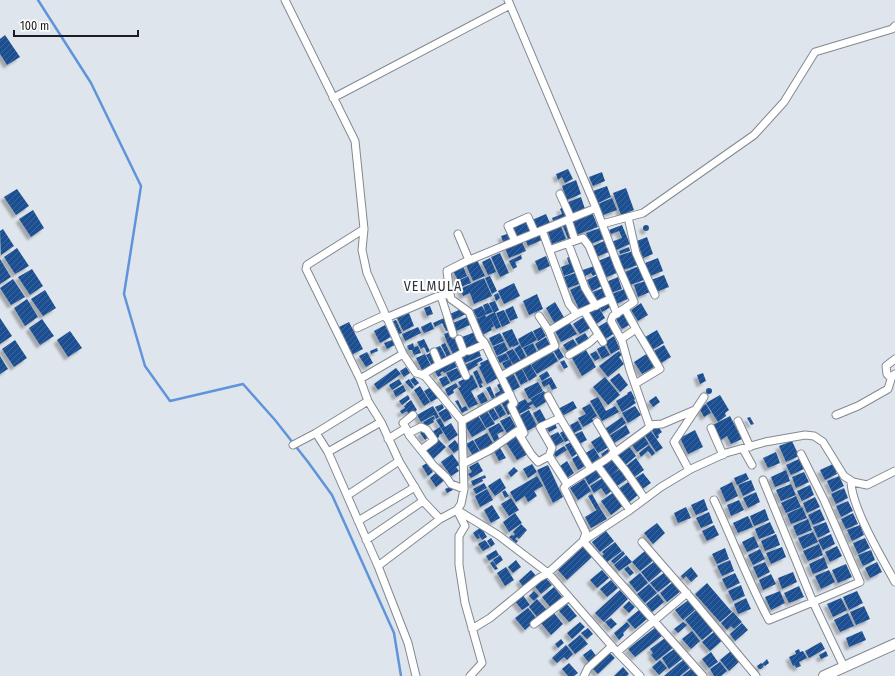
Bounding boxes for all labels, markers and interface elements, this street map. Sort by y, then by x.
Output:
scale bar [14,12,138,38]
text: 100 m [20,19,49,33]
district label: VELMULA [404,278,462,295]

